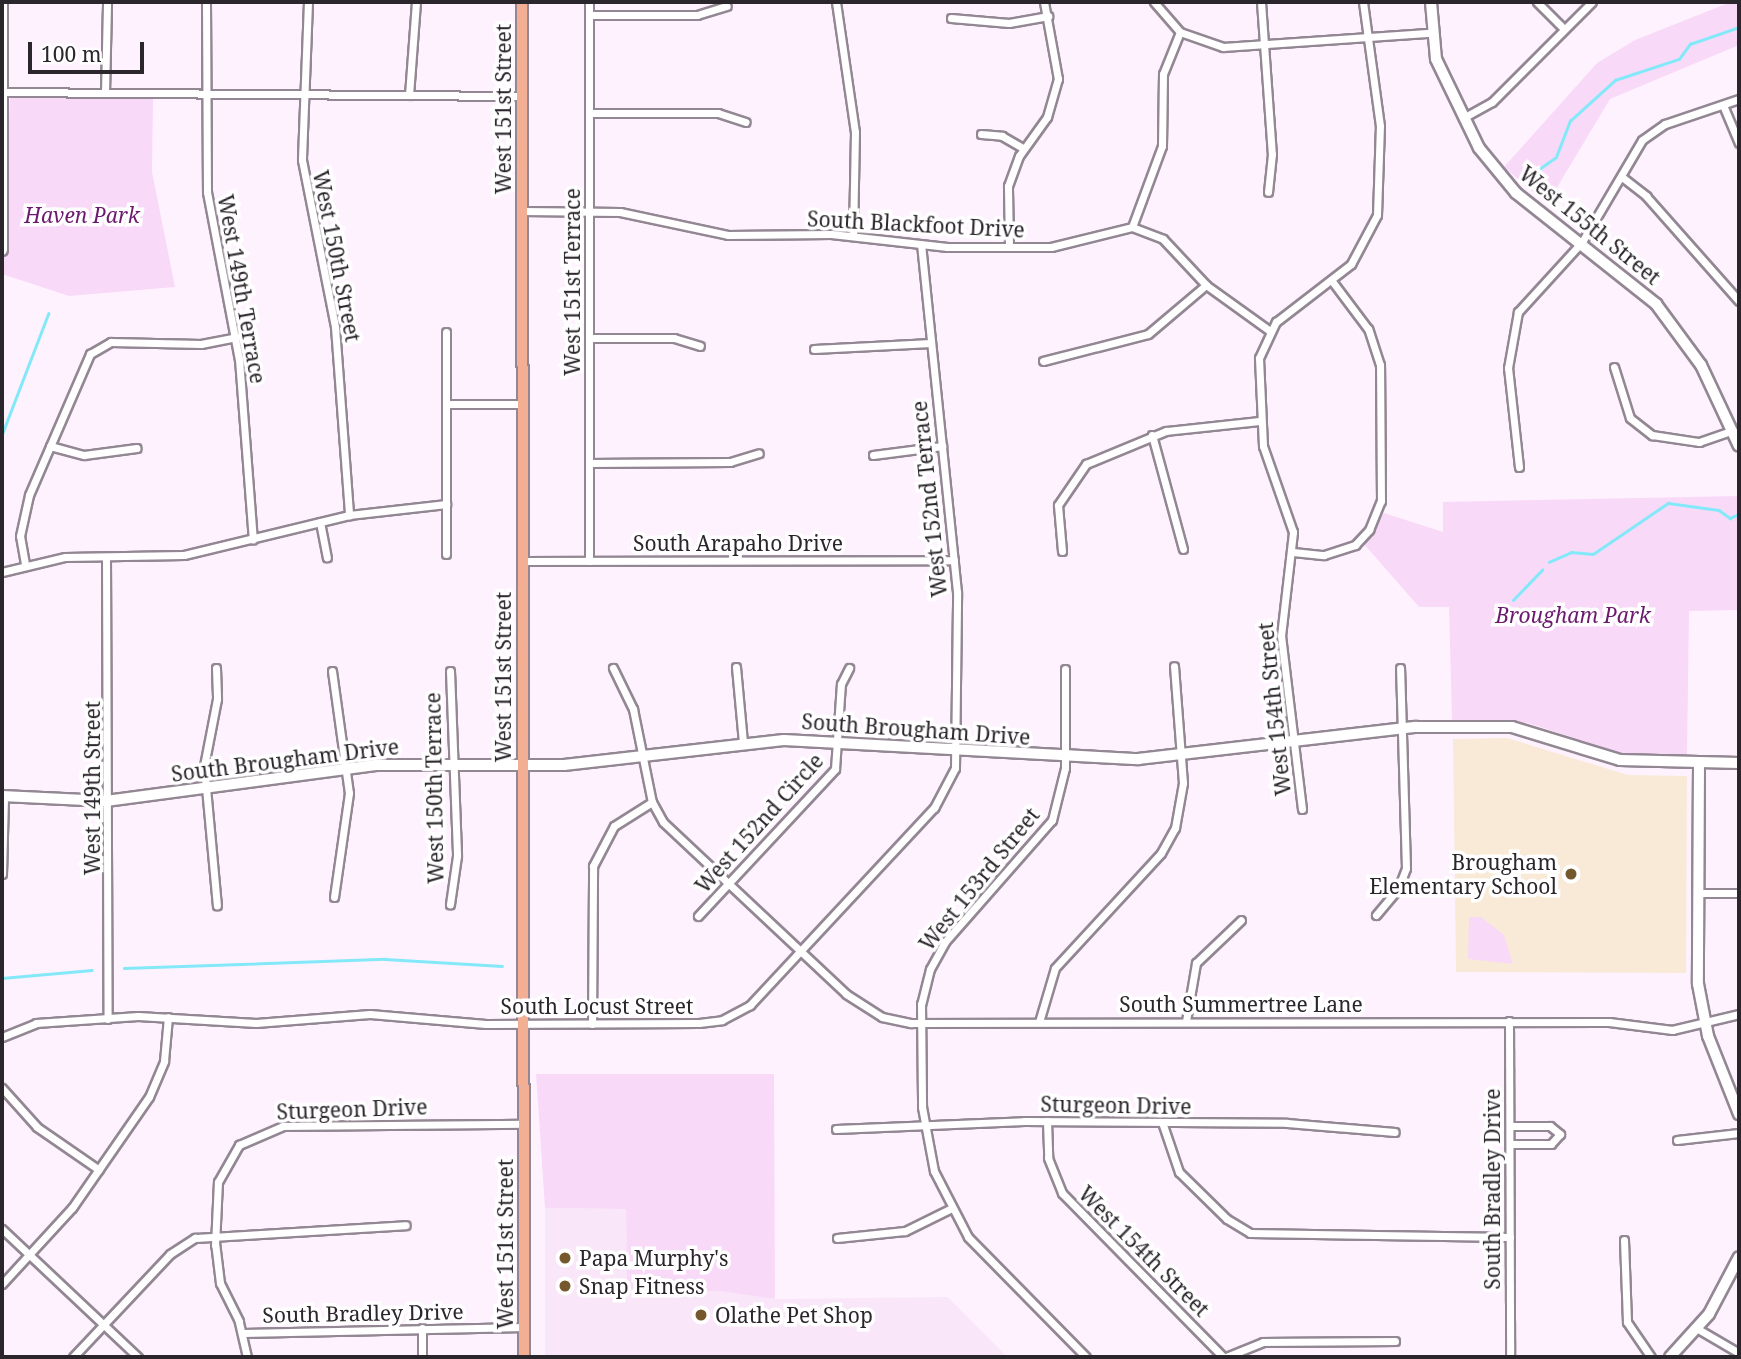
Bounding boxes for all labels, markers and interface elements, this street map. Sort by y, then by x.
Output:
street label: West 151st Street [490,24,516,194]
scale bar [32,28,147,72]
text: 100 m [41,40,102,68]
street label: West 155th Street [1514,160,1666,290]
street label: West 150th Street [308,168,366,344]
street label: West 151st Terrace [559,188,585,376]
street label: West 149th Terrace [213,193,271,385]
park label: Haven Park [24,202,140,228]
street label: South Blackfoot Drive [807,206,1025,242]
street label: West 152nd Terrace [906,400,952,598]
street label: South Arapaho Drive [633,530,843,556]
street label: West 151st Street [490,592,516,762]
park label: Brougham Park [1495,602,1651,628]
street label: West 154th Street [1252,621,1296,797]
street label: West 150th Terrace [420,692,448,884]
street label: West 149th Street [79,701,105,875]
street label: South Brougham Drive [801,708,1031,750]
street label: South Brougham Drive [170,734,400,786]
street label: West 152nd Circle [690,748,828,898]
street label: West 153rd Street [914,803,1044,955]
place label: Brougham Elementary School [1369,849,1557,899]
marker: Brougham Elementary School [1563,866,1579,882]
street label: South Summertree Lane [1119,991,1363,1017]
street label: South Locust Street [501,993,693,1019]
street label: South Bradley Drive [1479,1088,1505,1290]
street label: Sturgeon Drive [1040,1091,1192,1119]
street label: Sturgeon Drive [276,1094,428,1124]
street label: West 151st Street [492,1159,518,1329]
street label: West 154th Street [1073,1180,1215,1322]
place label: Papa Murphy's [579,1245,728,1271]
marker: Papa Murphy's [557,1250,573,1266]
place label: Snap Fitness [579,1273,704,1299]
marker: Snap Fitness [557,1278,573,1294]
street label: South Bradley Drive [262,1299,464,1327]
place label: Olathe Pet Shop [715,1302,873,1328]
marker: Olathe Pet Shop [693,1307,709,1323]

